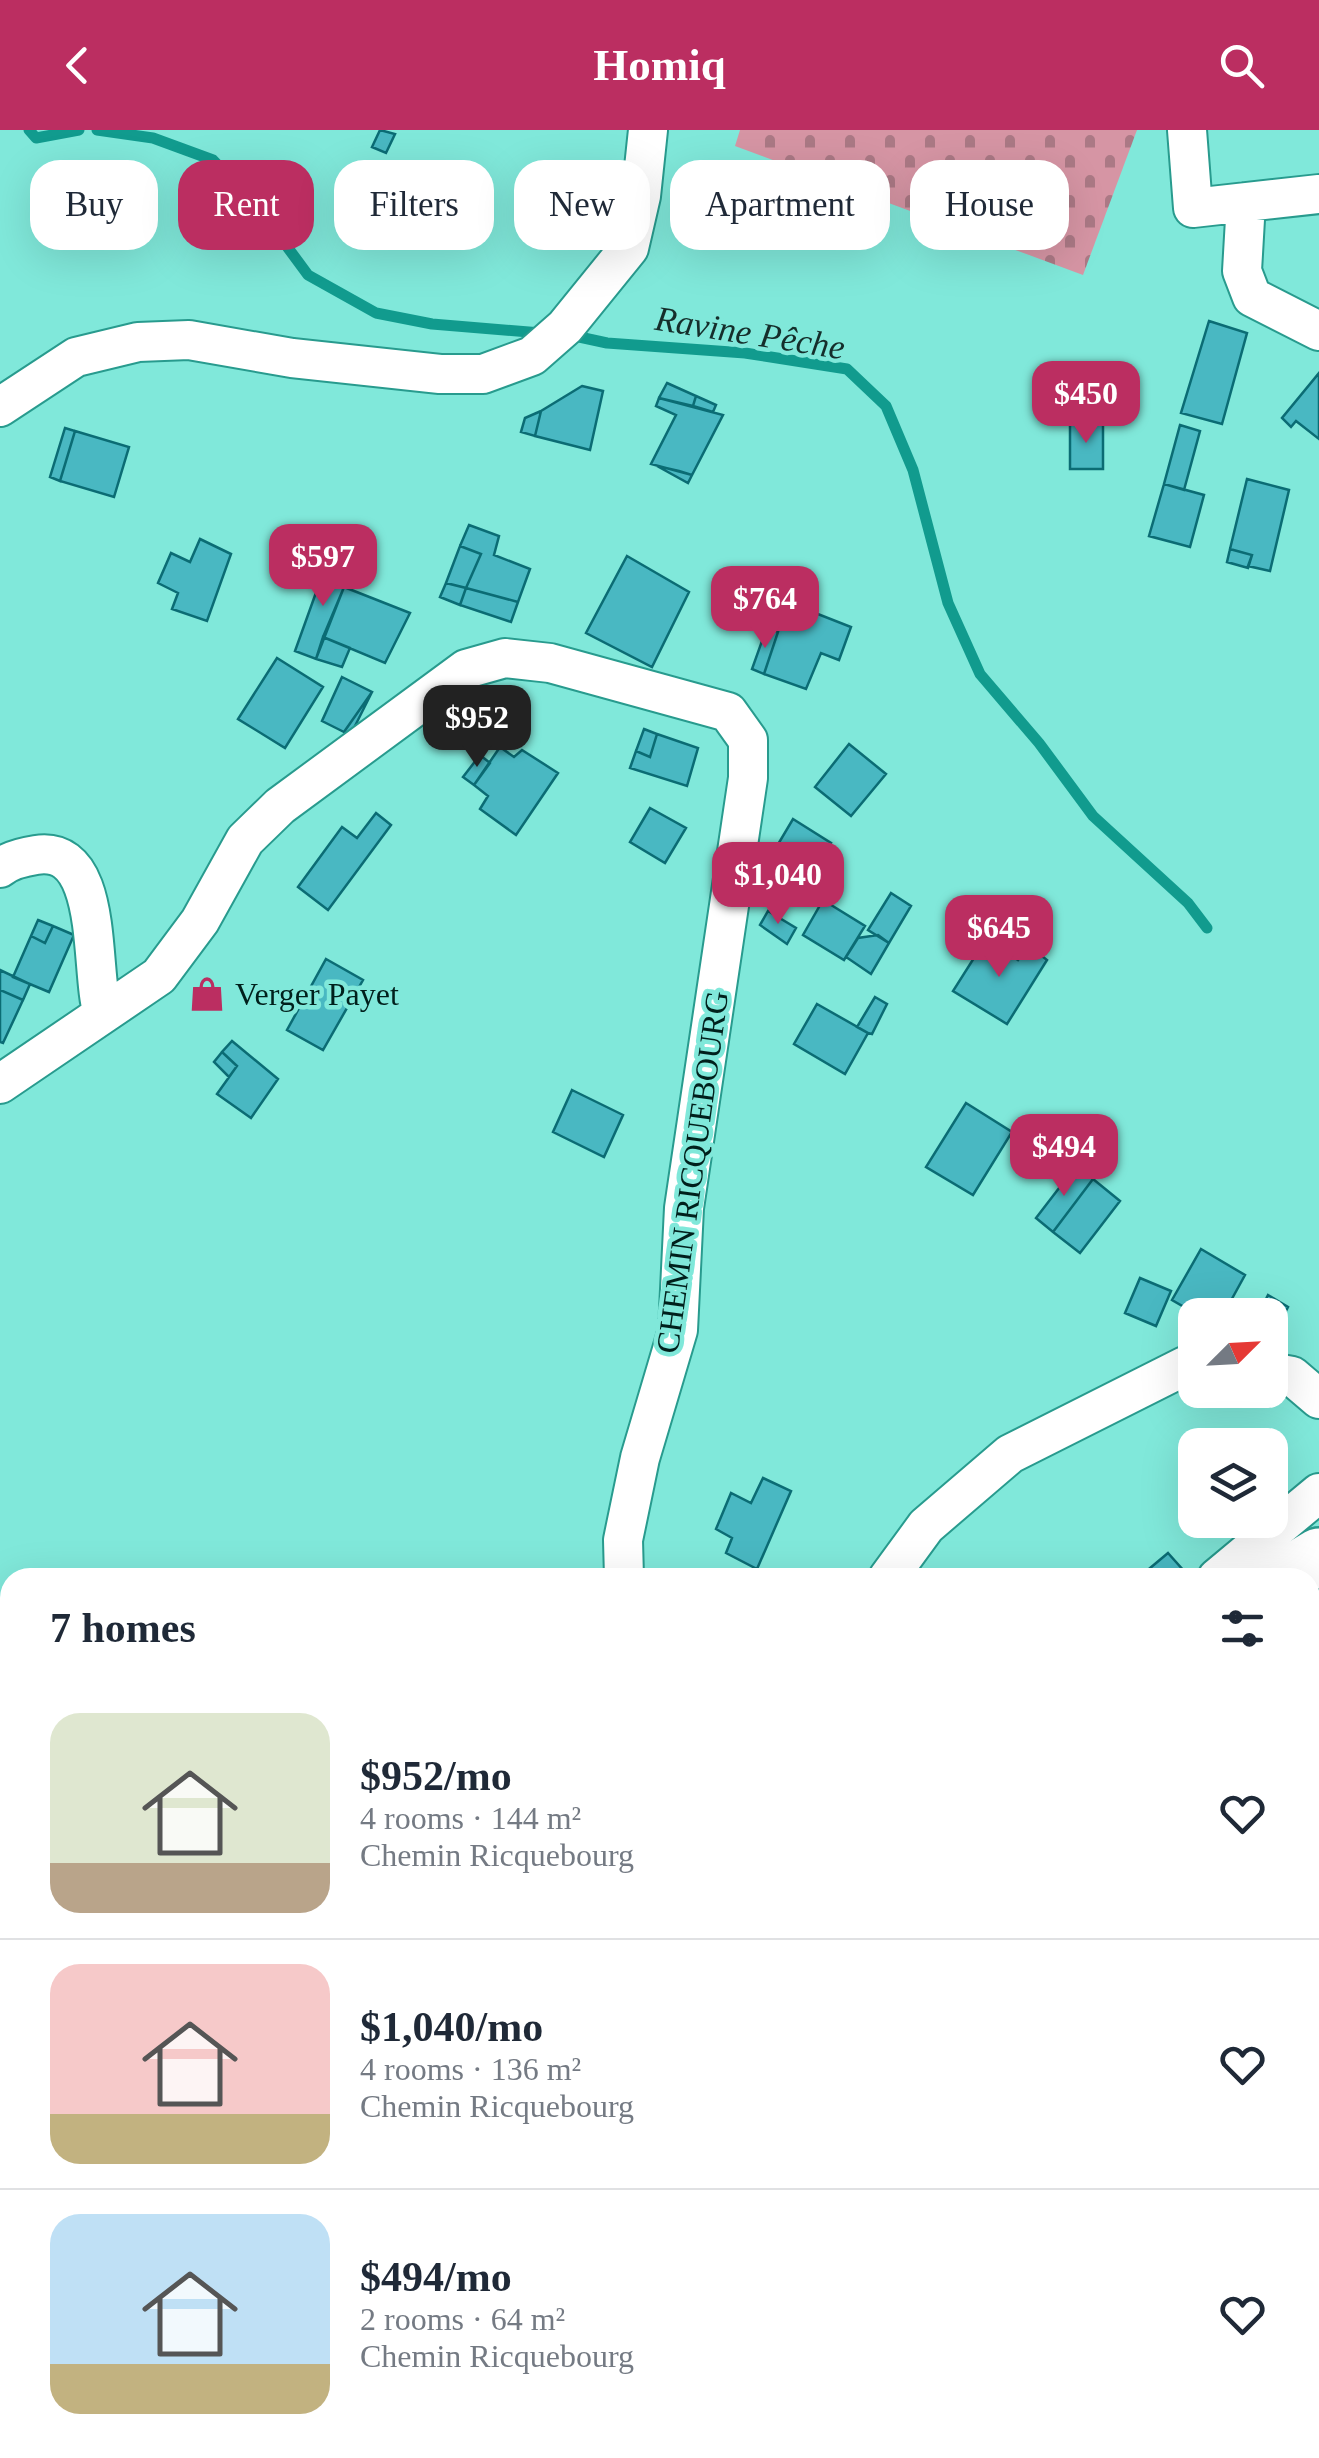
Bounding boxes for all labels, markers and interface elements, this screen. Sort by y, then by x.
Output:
icon: back [50,38,105,93]
icon: search [1214,38,1269,93]
text: Homiq [593,40,726,90]
chip: Buy [30,160,158,250]
chip: Rent [178,160,314,250]
chip: Filters [334,160,494,250]
chip: New [514,160,650,250]
chip: Apartment [670,160,890,250]
chip: House [910,160,1069,250]
water label: Ravine Pêche [651,299,848,367]
pin: $450 [1027,361,1145,446]
text: $450 [1054,375,1118,411]
pin: $597 [264,524,382,609]
text: $597 [291,538,355,574]
pin: $764 [706,566,824,651]
text: $764 [733,580,797,616]
pin: $952 [418,685,536,770]
text: $952 [445,699,509,735]
pin: $1,040 [697,842,859,927]
text: $1,040 [734,856,822,892]
pin: $645 [940,895,1058,980]
text: $645 [967,909,1031,945]
shop icon: Verger Payet [188,975,226,1013]
place label: Verger Payet [235,976,399,1012]
street label: CHEMIN RICQUEBOURG [649,989,735,1355]
pin: $494 [1005,1114,1123,1199]
text: $494 [1032,1128,1096,1164]
north arrow [1178,1298,1288,1408]
map controls [1178,1298,1288,1538]
button: layers [1178,1428,1288,1538]
icon: filters [1215,1601,1270,1656]
text: 7 homes [50,1605,196,1651]
icon: home [130,1753,250,1873]
text: $952/mo [360,1753,512,1799]
icon: heart [1215,1786,1270,1841]
text: 4 rooms · 144 m² [360,1800,581,1836]
text: Chemin Ricquebourg [360,1837,634,1873]
icon: home [130,2004,250,2124]
text: $1,040/mo [360,2004,543,2050]
icon: heart [1215,2037,1270,2092]
text: 4 rooms · 136 m² [360,2051,581,2087]
text: Chemin Ricquebourg [360,2088,634,2124]
icon: home [130,2254,250,2374]
text: $494/mo [360,2254,512,2300]
icon: heart [1215,2287,1270,2342]
text: 2 rooms · 64 m² [360,2301,565,2337]
text: Chemin Ricquebourg [360,2338,634,2374]

